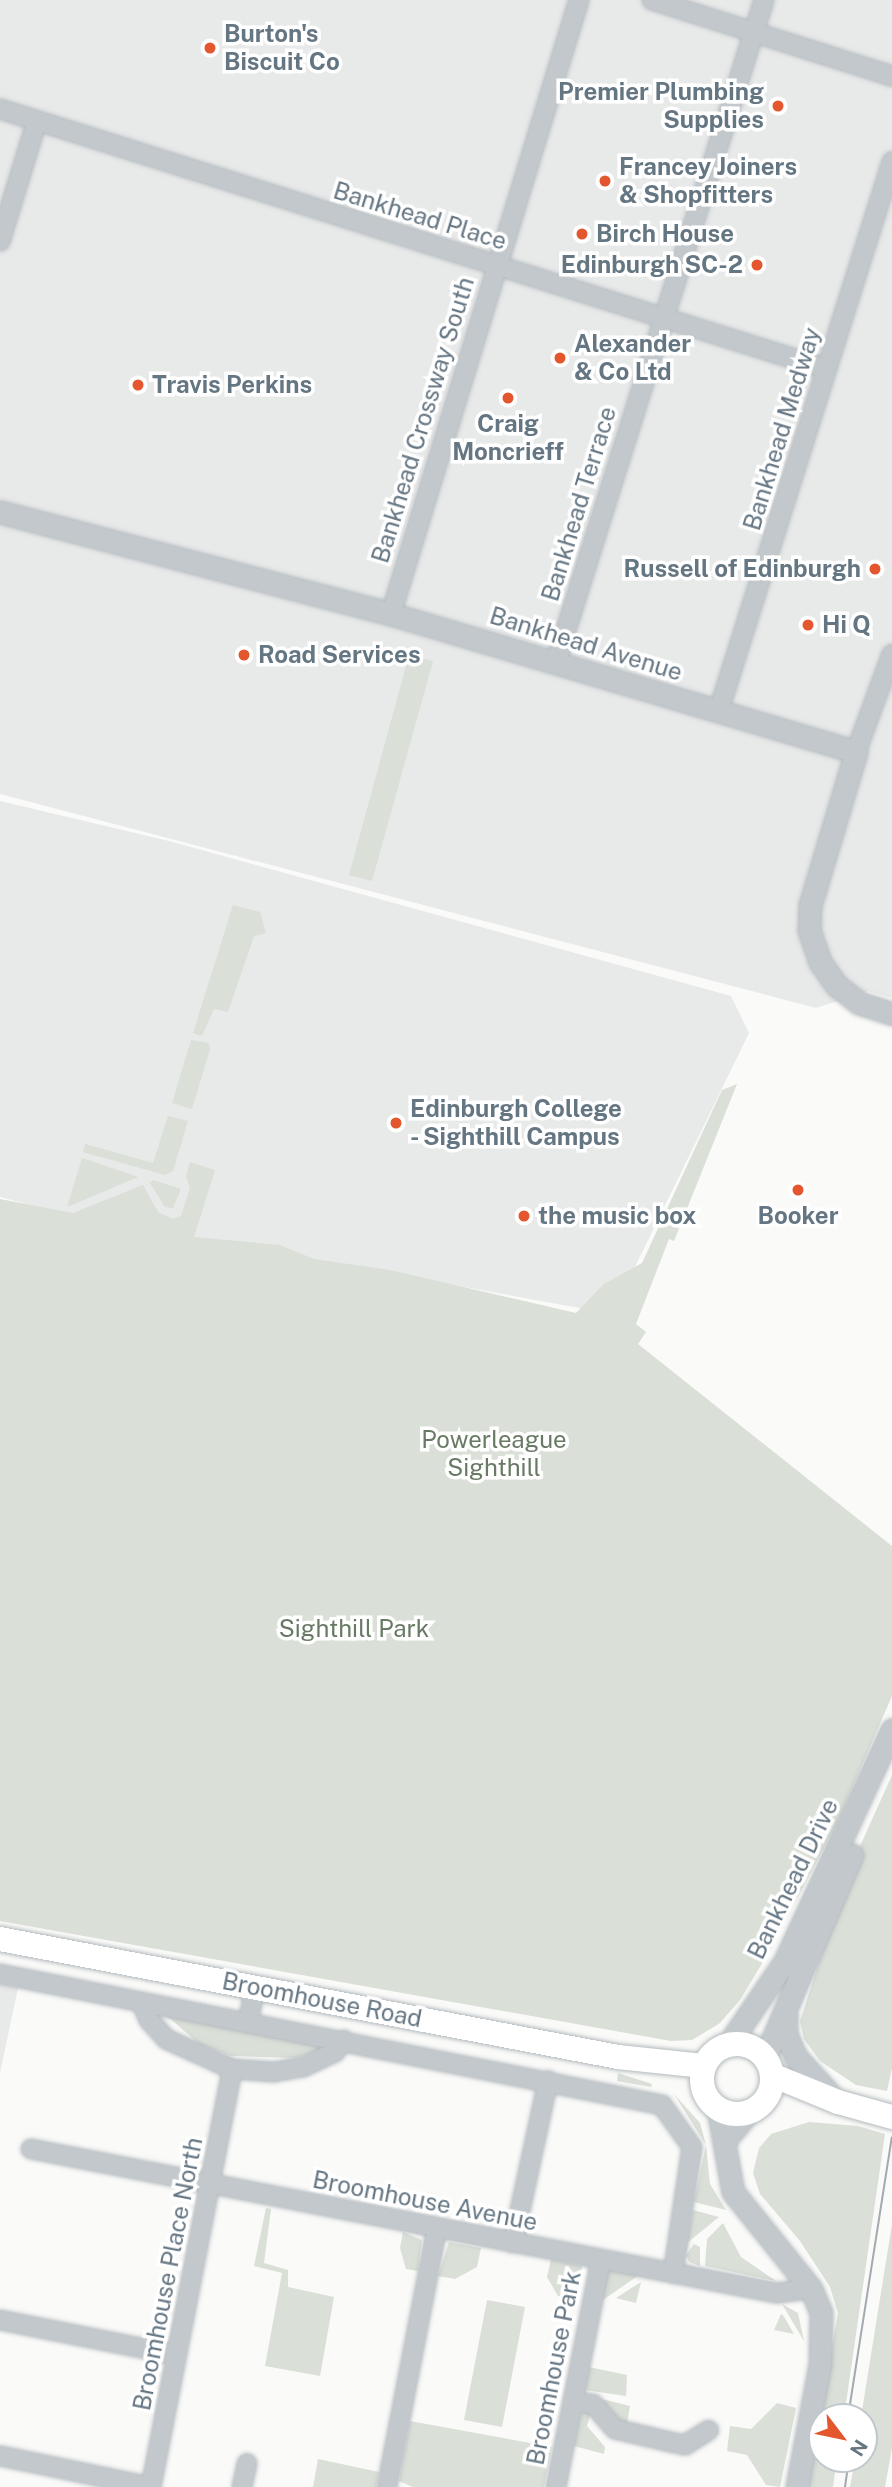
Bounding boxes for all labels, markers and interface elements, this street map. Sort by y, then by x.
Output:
place label: Burton's Biscuit Co [224,20,340,76]
marker: Burton's Biscuit Co [202,40,218,56]
place label: Premier Plumbing Supplies [558,78,764,134]
marker: Premier Plumbing Supplies [770,98,786,114]
place label: Francey Joiners & Shopfitters [619,153,797,209]
marker: Francey Joiners & Shopfitters [597,173,613,189]
street label: Bankhead Place [330,176,510,256]
place label: Birch House [596,220,734,248]
marker: Birch House [574,226,590,242]
place label: Edinburgh SC-2 [561,251,743,279]
marker: Edinburgh SC-2 [749,257,765,273]
street label: Bankhead Crossway South [366,274,480,566]
street label: Bankhead Medway [737,324,827,534]
place label: Alexander & Co Ltd [574,330,691,386]
marker: Alexander & Co Ltd [552,350,568,366]
place label: Travis Perkins [152,371,312,399]
marker: Travis Perkins [130,377,146,393]
marker: Craig Moncrieff [500,390,516,406]
street label: Bankhead Terrace [536,403,622,605]
place label: Craig Moncrieff [452,410,564,466]
place label: Russell of Edinburgh [623,555,861,583]
marker: Russell of Edinburgh [867,561,883,577]
street label: Bankhead Avenue [486,601,686,687]
place label: Hi Q [822,611,871,639]
marker: Hi Q [800,617,816,633]
place label: Road Services [258,641,421,669]
marker: Road Services [236,647,252,663]
place label: Edinburgh College - Sighthill Campus [410,1095,622,1151]
marker: Edinburgh College - Sighthill Campus [388,1115,404,1131]
marker: Booker [790,1182,806,1198]
place label: the music box [538,1202,696,1230]
place label: Booker [757,1202,839,1230]
marker: the music box [516,1208,532,1224]
park label: Powerleague Sighthill [421,1426,567,1482]
park label: Sighthill Park [279,1615,429,1643]
street label: Bankhead Drive [742,1794,844,1964]
street label: Broomhouse Road [220,1967,424,2033]
street label: Broomhouse Place North [127,2135,209,2413]
street label: Broomhouse Avenue [310,2165,540,2237]
street label: Broomhouse Park [521,2268,587,2468]
north arrow [808,2403,878,2473]
text: N [846,2436,872,2460]

